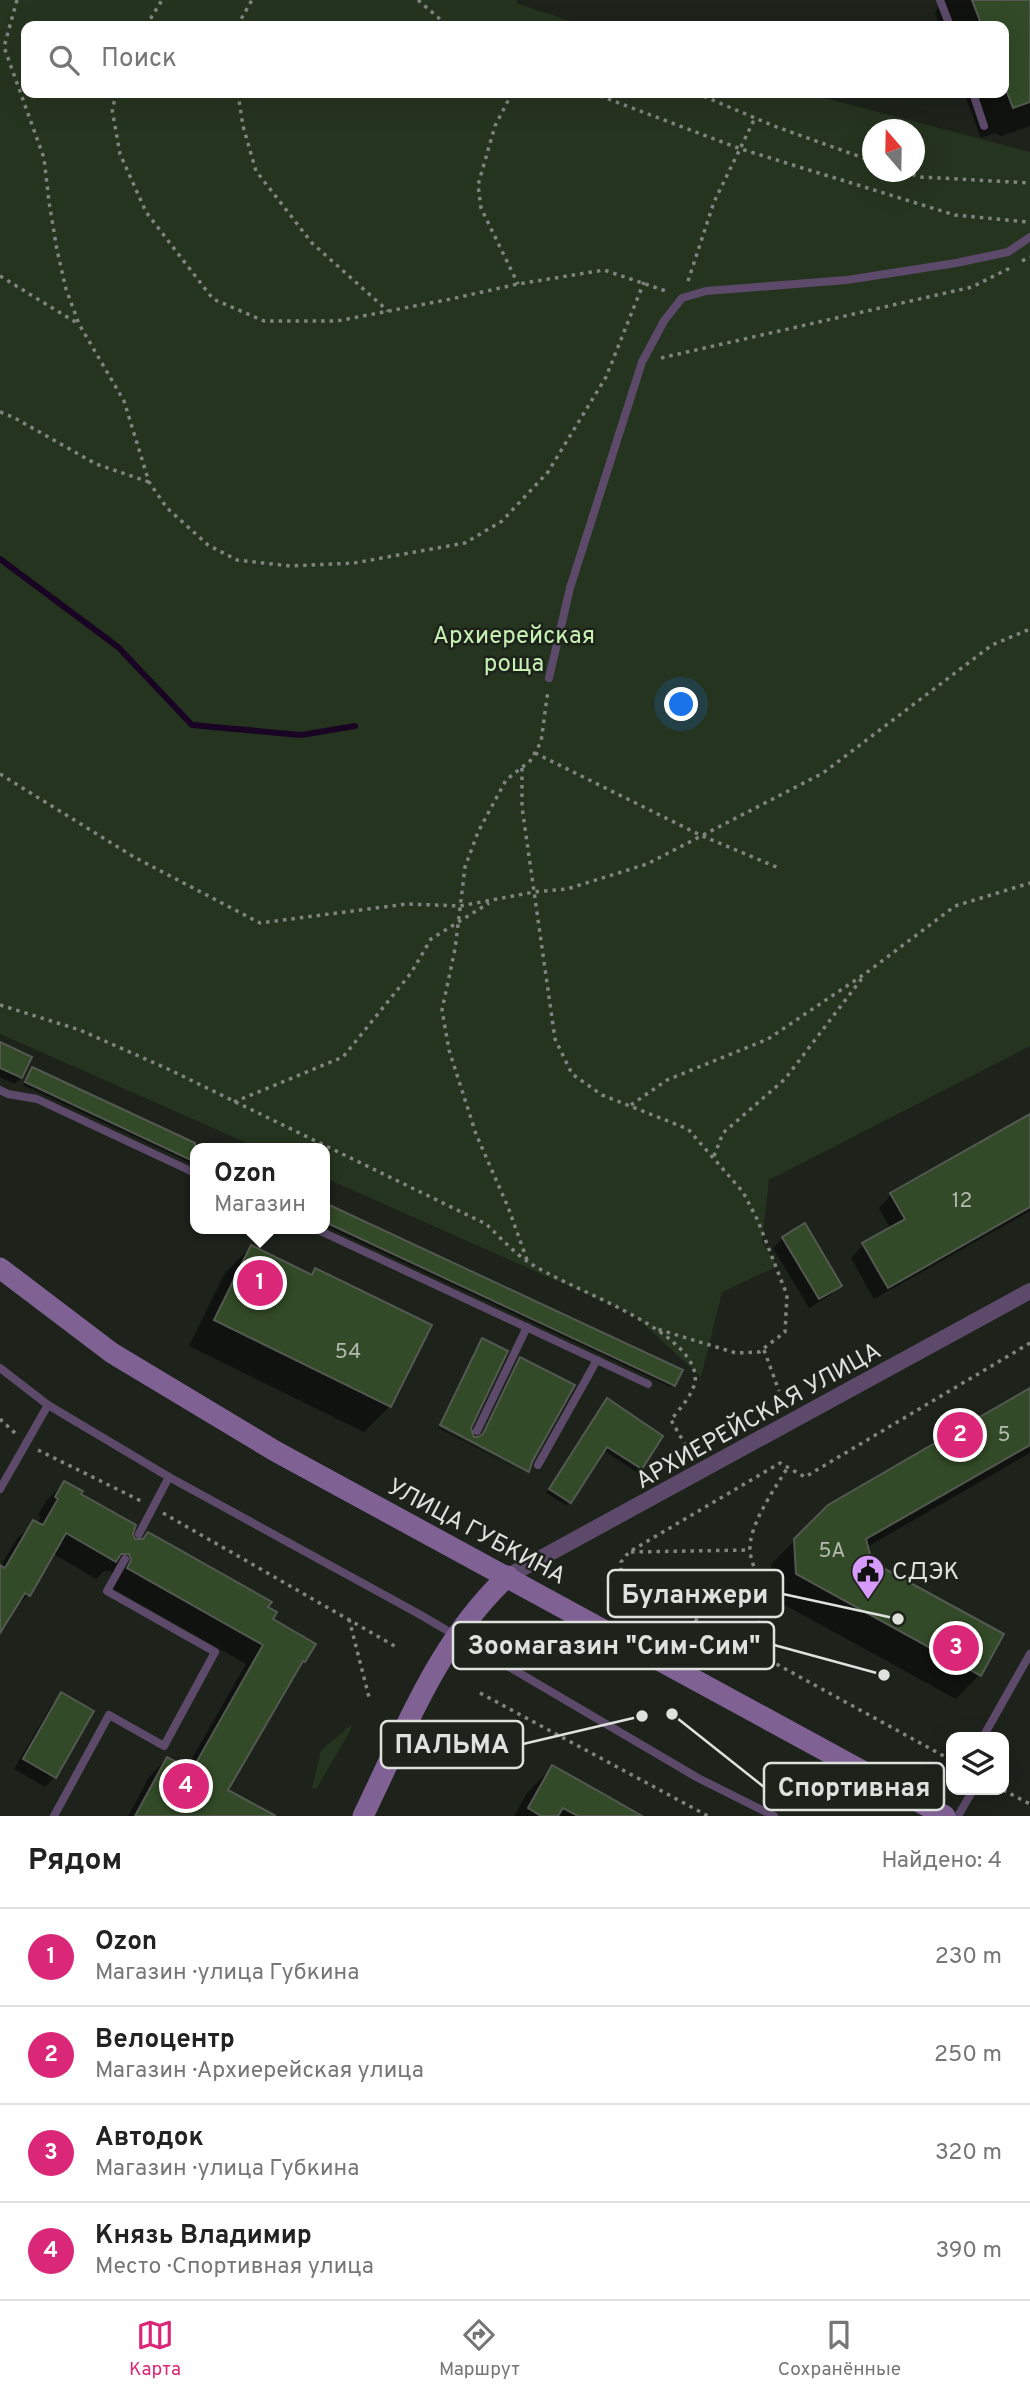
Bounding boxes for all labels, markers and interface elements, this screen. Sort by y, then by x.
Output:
search box [21,21,1009,98]
icon: search [45,41,83,79]
text: Поиск [101,43,177,76]
north arrow [862,119,925,182]
park label: Архиерейская роща [433,622,595,680]
your location [664,687,698,721]
popup [190,1143,330,1234]
text: Ozon [214,1158,276,1191]
house number: 12 [952,1188,972,1215]
text: Магазин [214,1191,306,1220]
pin: 1 [237,1257,283,1309]
street label: АРХИЕРЕЙСКАЯ УЛИЦА [630,1335,887,1497]
house number: 54 [335,1339,361,1366]
pin: 2 [937,1409,983,1461]
house number: 5 [997,1422,1011,1449]
street label: УЛИЦА ГУБКИНА [382,1473,571,1593]
house number: 5А [819,1538,845,1565]
public building icon: СДЭК [849,1552,887,1601]
place label: СДЭК [892,1558,959,1588]
callout: Буланжери [608,1570,783,1617]
text: Буланжери [622,1580,768,1613]
callout: Зоомагазин "Сим-Сим" [453,1622,774,1669]
pin: 3 [933,1622,979,1674]
text: Зоомагазин "Сим-Сим" [467,1631,761,1664]
callout: ПАЛЬМА [381,1721,523,1768]
text: ПАЛЬМА [395,1730,509,1763]
map controls [946,1732,1009,1795]
button: layers [946,1732,1009,1795]
pin: 4 [163,1760,209,1812]
callout: Спортивная [764,1763,944,1810]
text: Спортивная [778,1773,930,1806]
text: Рядом [28,1843,122,1880]
text: Найдено: 4 [881,1847,1002,1876]
text: Ozon [95,1926,157,1959]
text: 1 [46,1943,56,1972]
text: 230 m [935,1943,1002,1972]
text: Магазин · улица Губкина [95,1959,359,1988]
text: Велоцентр [95,2024,235,2057]
text: 2 [44,2041,58,2070]
text: 250 m [934,2041,1002,2070]
text: Магазин · Архиерейская улица [95,2057,424,2086]
text: Автодок [95,2122,204,2155]
text: 3 [44,2139,58,2168]
text: 320 m [935,2139,1002,2168]
text: Магазин · улица Губкина [95,2155,359,2184]
text: Князь Владимир [95,2220,312,2253]
text: 4 [44,2237,58,2266]
text: 390 m [935,2237,1002,2266]
text: Место · Спортивная улица [95,2253,374,2282]
tab: Карта [129,2316,181,2382]
tab: Маршрут [439,2316,520,2382]
tab: Сохранённые [778,2316,901,2382]

